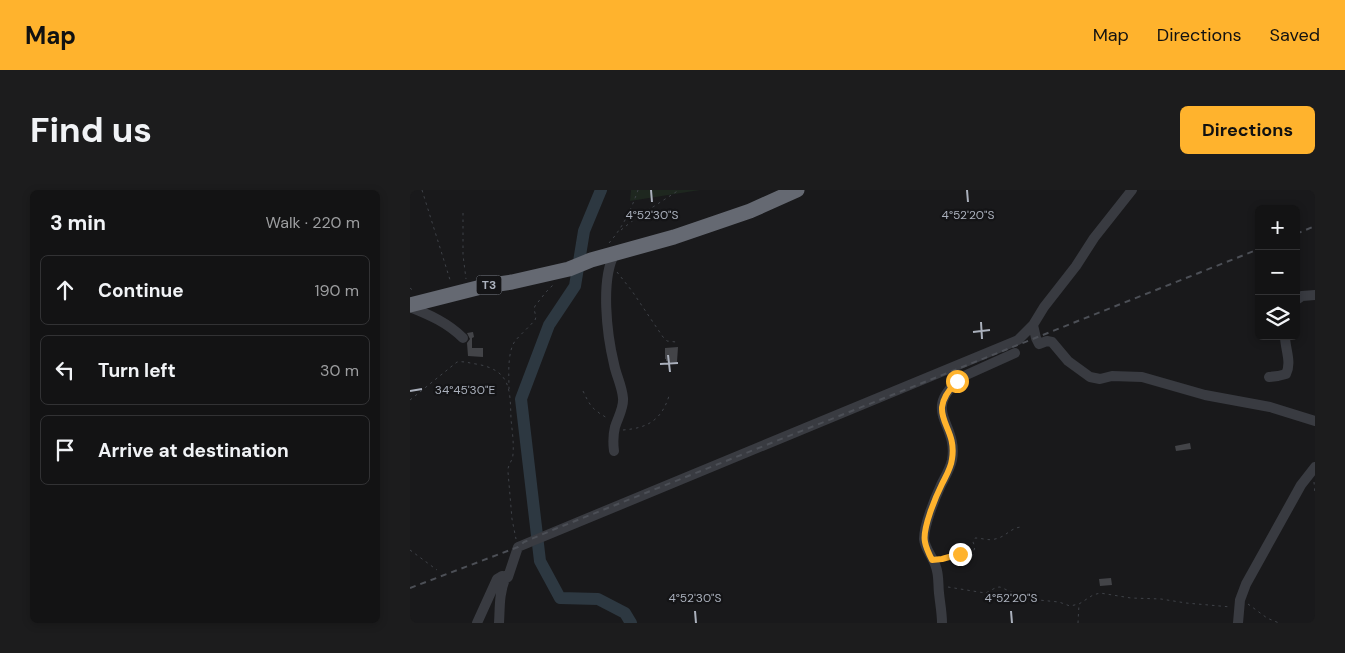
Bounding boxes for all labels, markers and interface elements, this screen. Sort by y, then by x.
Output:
text: Map [25,20,76,51]
text: Map [1093,23,1129,47]
text: Directions [1157,23,1242,47]
text: Saved [1270,23,1320,47]
button: Directions [1180,106,1315,154]
text: Find us [30,107,152,153]
map controls [1255,205,1300,340]
button: + [1255,205,1300,250]
text: 4°52'30"S [625,207,679,223]
text: 4°52'20"S [942,207,994,223]
text: 3 min [50,209,106,237]
text: Walk · 220 m [266,212,360,233]
button: − [1255,250,1300,295]
icon: ahead [51,276,79,304]
road number: T3 [476,276,502,294]
text: Continue [98,278,184,303]
text: 190 m [315,280,359,301]
button: layers [1255,295,1300,340]
icon: left [51,356,79,384]
text: Turn left [98,358,176,383]
text: 30 m [320,360,359,381]
route start [946,370,969,393]
text: 34°45'30"E [435,382,495,398]
icon: arrive [51,436,79,464]
text: Arrive at destination [98,438,289,463]
route end [949,543,972,566]
text: 4°52'30"S [668,590,722,606]
text: 4°52'20"S [985,590,1037,606]

